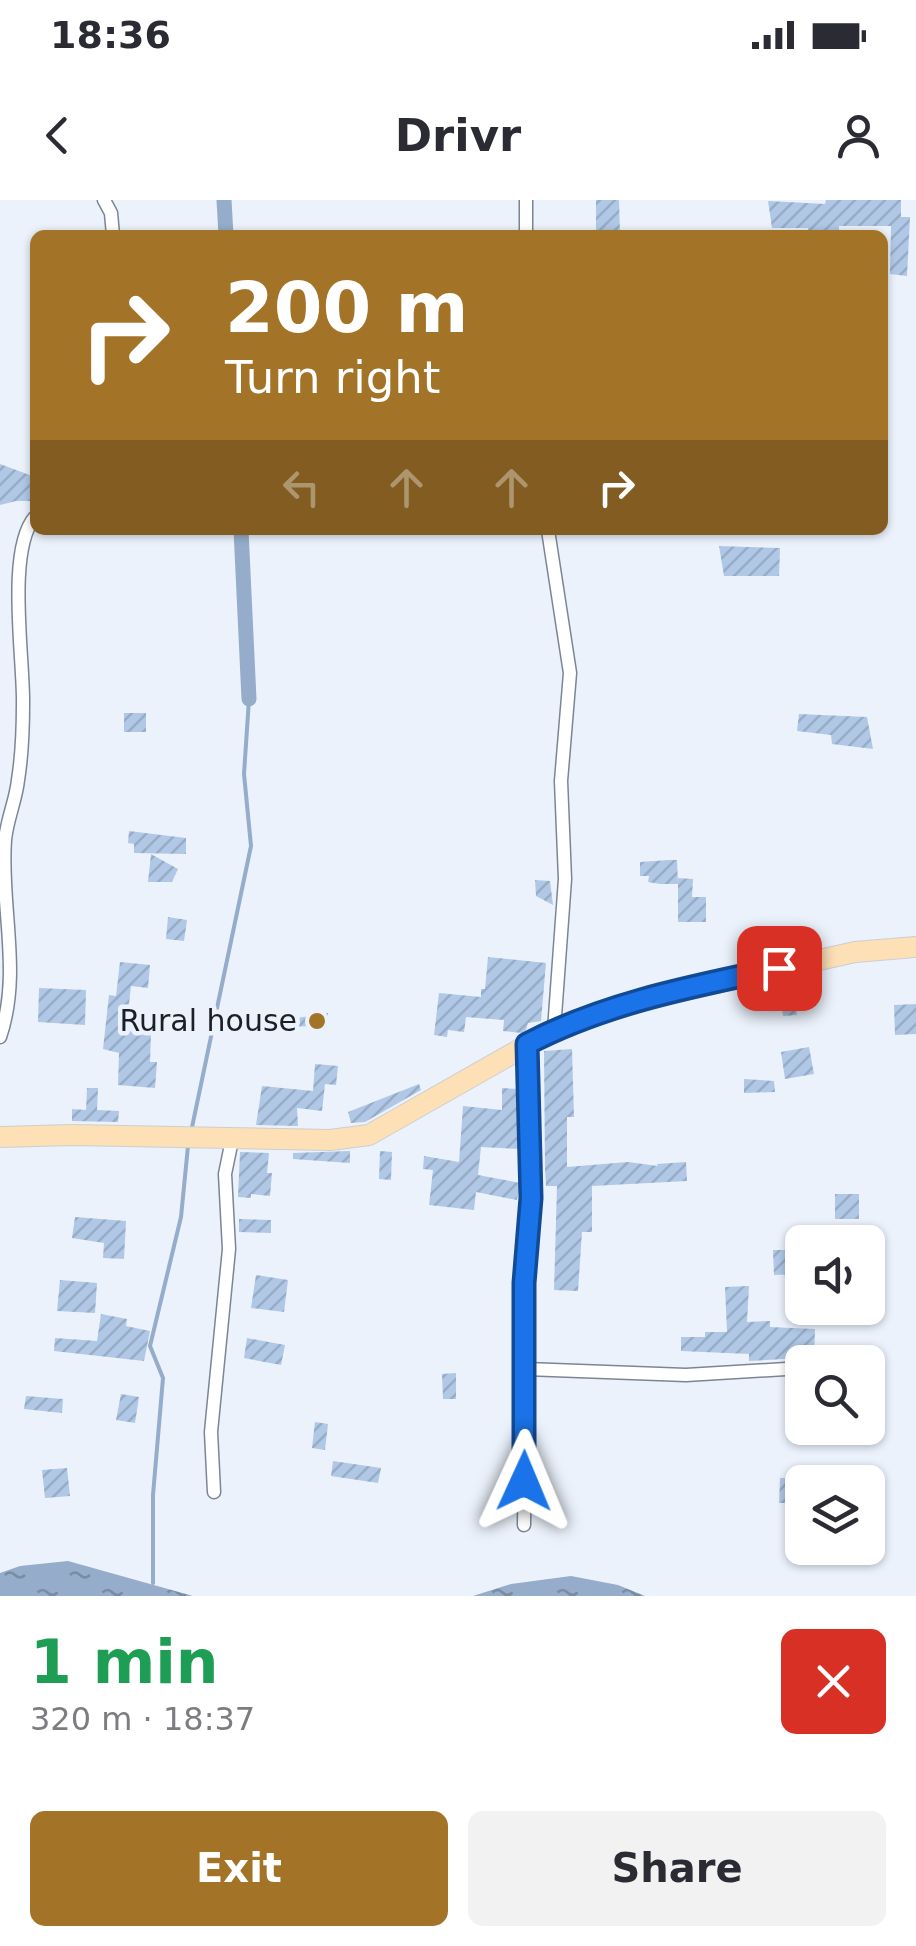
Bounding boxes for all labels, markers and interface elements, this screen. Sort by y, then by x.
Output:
text: 18:36 [50,13,171,57]
icon: back [30,108,85,163]
icon: person [831,108,886,163]
text: Drivr [395,109,521,162]
text: 200 m [225,267,468,349]
icon: right [60,270,190,400]
text: Turn right [225,351,440,404]
icon: left [274,460,329,515]
icon: ahead [379,460,434,515]
icon: ahead [484,460,539,515]
icon: right [589,460,644,515]
pin [737,926,822,1011]
icon: arrive [752,941,807,996]
place label: Rural house [119,1003,297,1038]
marker: Rural house [306,1010,328,1032]
map controls [785,1225,885,1565]
button: sound [785,1225,885,1325]
button: search [785,1345,885,1445]
position arrow [472,1429,576,1533]
button: layers [785,1465,885,1565]
text: 1 min [30,1627,218,1697]
button: close [781,1629,886,1734]
text: 320 m · 18:37 [30,1700,255,1738]
button: Exit [30,1811,448,1926]
button: Share [468,1811,886,1926]

